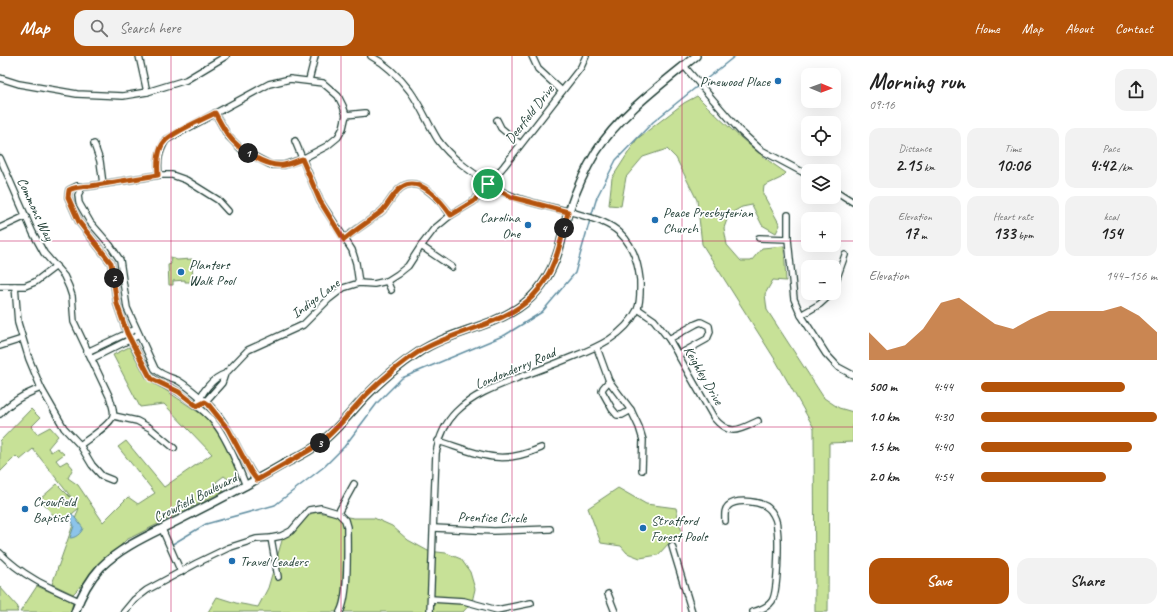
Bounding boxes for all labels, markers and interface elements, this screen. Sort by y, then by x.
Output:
search box [74,10,354,46]
text: Map [20,16,50,40]
icon: search [88,17,110,39]
text: Search here [120,19,181,38]
text: Home [974,20,1000,37]
text: Map [1022,20,1043,37]
text: About [1065,20,1093,37]
text: Contact [1115,20,1153,37]
north arrow [801,68,841,108]
map controls [801,68,841,300]
text: Morning run [869,68,965,96]
button: share [1115,69,1157,111]
place label: Pinewood Place [700,73,771,90]
marker: Pinewood Place [773,76,783,86]
street label: Deerfield Drive [501,80,558,147]
text: 09:16 [869,97,895,113]
button: locate [801,116,841,156]
text: Distance [899,141,931,155]
text: Time [1005,141,1021,155]
text: Pace [1103,141,1119,155]
pin: 1 [238,143,258,163]
text: 1 [246,146,250,160]
text: 2.15 [895,155,921,176]
text: 10:06 [996,155,1030,176]
text: 4:42 [1089,155,1116,176]
text: km [921,160,935,174]
text: /km [1116,160,1133,174]
button: layers [801,164,841,204]
pin [471,167,505,201]
icon: arrive [477,173,499,195]
street label: Commons Way [13,175,58,245]
place label: Peace Presbyterian Church [663,204,754,237]
place label: Carolina One [480,209,521,242]
text: Elevation [898,209,932,223]
text: Heart rate [993,209,1033,223]
text: kcal [1104,209,1118,223]
button: + [801,212,841,252]
marker: Peace Presbyterian Church [650,215,660,225]
pin: 4 [554,218,574,238]
marker: Carolina One [523,220,533,230]
text: 4 [562,221,566,235]
text: 17 [903,223,918,244]
text: 133 [993,223,1016,244]
text: 154 [1100,223,1122,244]
text: m [918,228,927,242]
text: bpm [1016,228,1033,242]
place label: Planters Walk Pool [189,256,237,289]
button: − [801,260,841,300]
marker: Planters Walk Pool [176,267,186,277]
pin: 2 [104,268,124,288]
text: Elevation [869,268,909,284]
text: 144–156 m [1106,268,1157,284]
text: 2 [112,271,116,285]
street label: Indigo Lane [288,274,344,322]
street label: Londonderry Road [472,343,560,393]
street label: Keighley Drive [680,343,728,409]
text: 500 m [869,379,897,395]
text: 4:44 [933,379,953,395]
text: 1.0 km [869,409,899,425]
text: 4:30 [933,409,953,425]
pin: 3 [310,433,330,453]
text: 3 [318,436,322,450]
text: 1.5 km [869,439,899,455]
text: 4:40 [933,439,953,455]
street label: Crowfield Boulevard [151,468,242,526]
text: 2.0 km [869,469,899,485]
text: 4:54 [933,469,953,485]
place label: Crowfield Baptist [33,493,78,526]
marker: Crowfield Baptist [20,504,30,514]
street label: Prentice Circle [457,508,528,527]
place label: Stratford Forest Pools [651,512,709,545]
marker: Stratford Forest Pools [638,523,648,533]
place label: Travel Leaders [240,553,309,570]
marker: Travel Leaders [227,556,237,566]
button: Save [869,558,1009,604]
button: Share [1017,558,1157,604]

